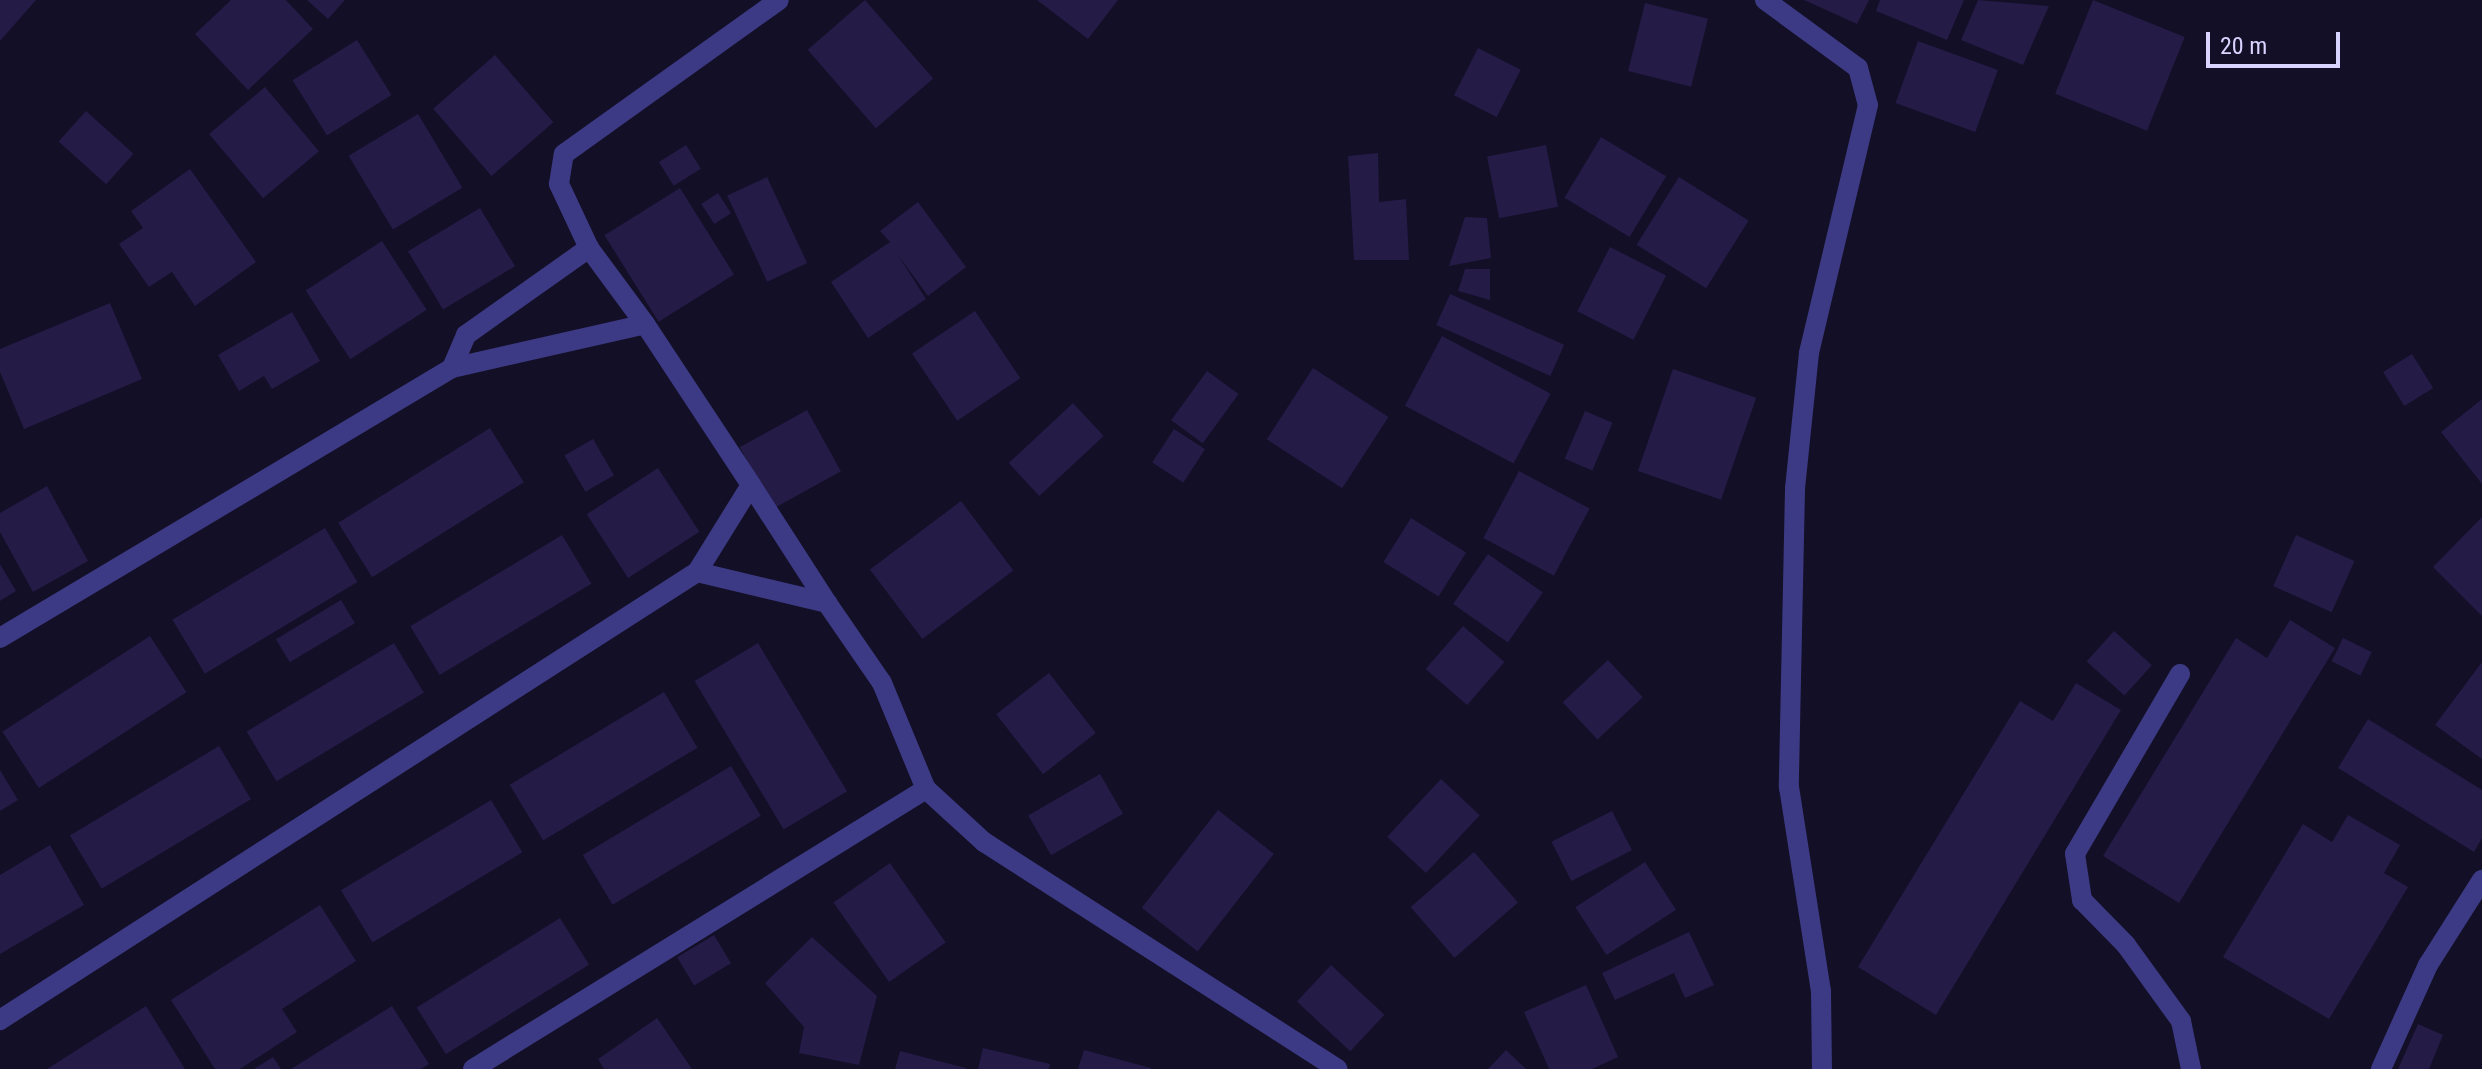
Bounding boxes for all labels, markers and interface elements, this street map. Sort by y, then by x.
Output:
scale bar [2210,16,2344,66]
text: 20 m [2220,32,2267,60]

